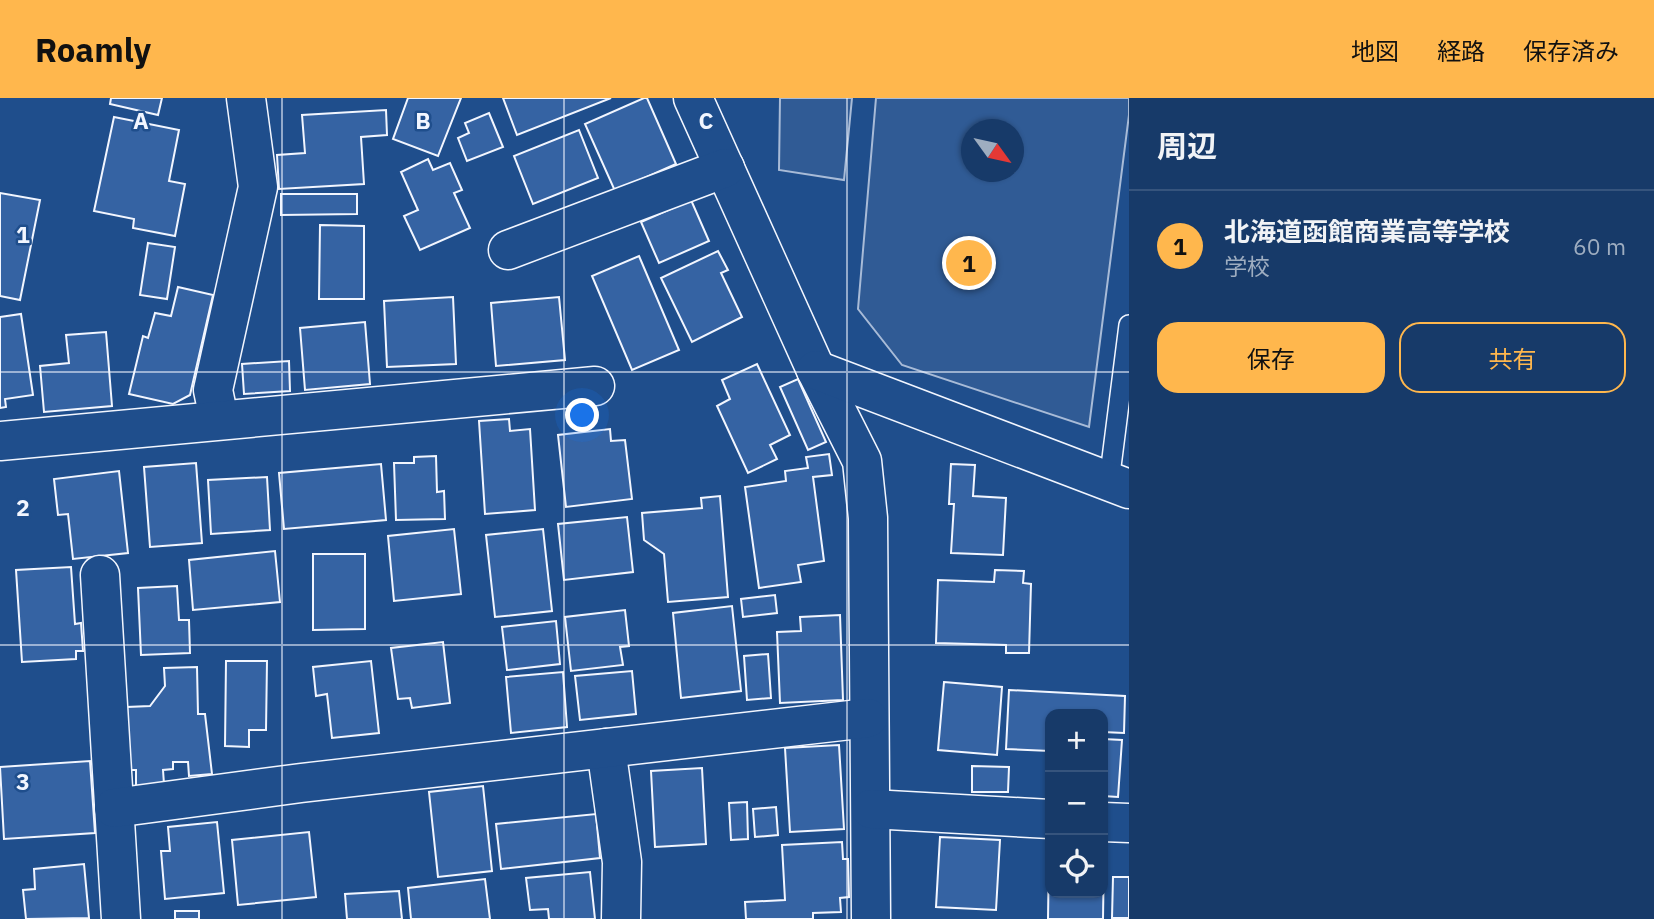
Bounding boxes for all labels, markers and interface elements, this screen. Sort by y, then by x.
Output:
text: Roamly [35,28,151,71]
text: 地図 [1351,35,1399,67]
text: 経路 [1437,35,1485,67]
text: 保存済み [1523,35,1619,67]
text: A [133,105,149,135]
text: B [415,105,431,135]
text: C [699,105,714,135]
north arrow [961,119,1024,182]
text: 周辺 [1157,126,1217,165]
text: 北海道函館商業高等学校 [1224,214,1510,248]
text: 1 [16,219,30,249]
text: 1 [1173,231,1187,261]
text: 60 m [1573,231,1626,261]
pin: 1 [946,237,992,289]
text: 学校 [1224,251,1270,281]
button: 保存 [1157,322,1385,393]
button: 共有 [1399,322,1626,393]
your location [565,398,599,432]
text: 2 [16,492,30,522]
map controls [1045,709,1108,898]
button: + [1045,709,1108,772]
text: 3 [16,766,30,796]
button: − [1045,772,1108,835]
button: locate [1045,835,1108,898]

